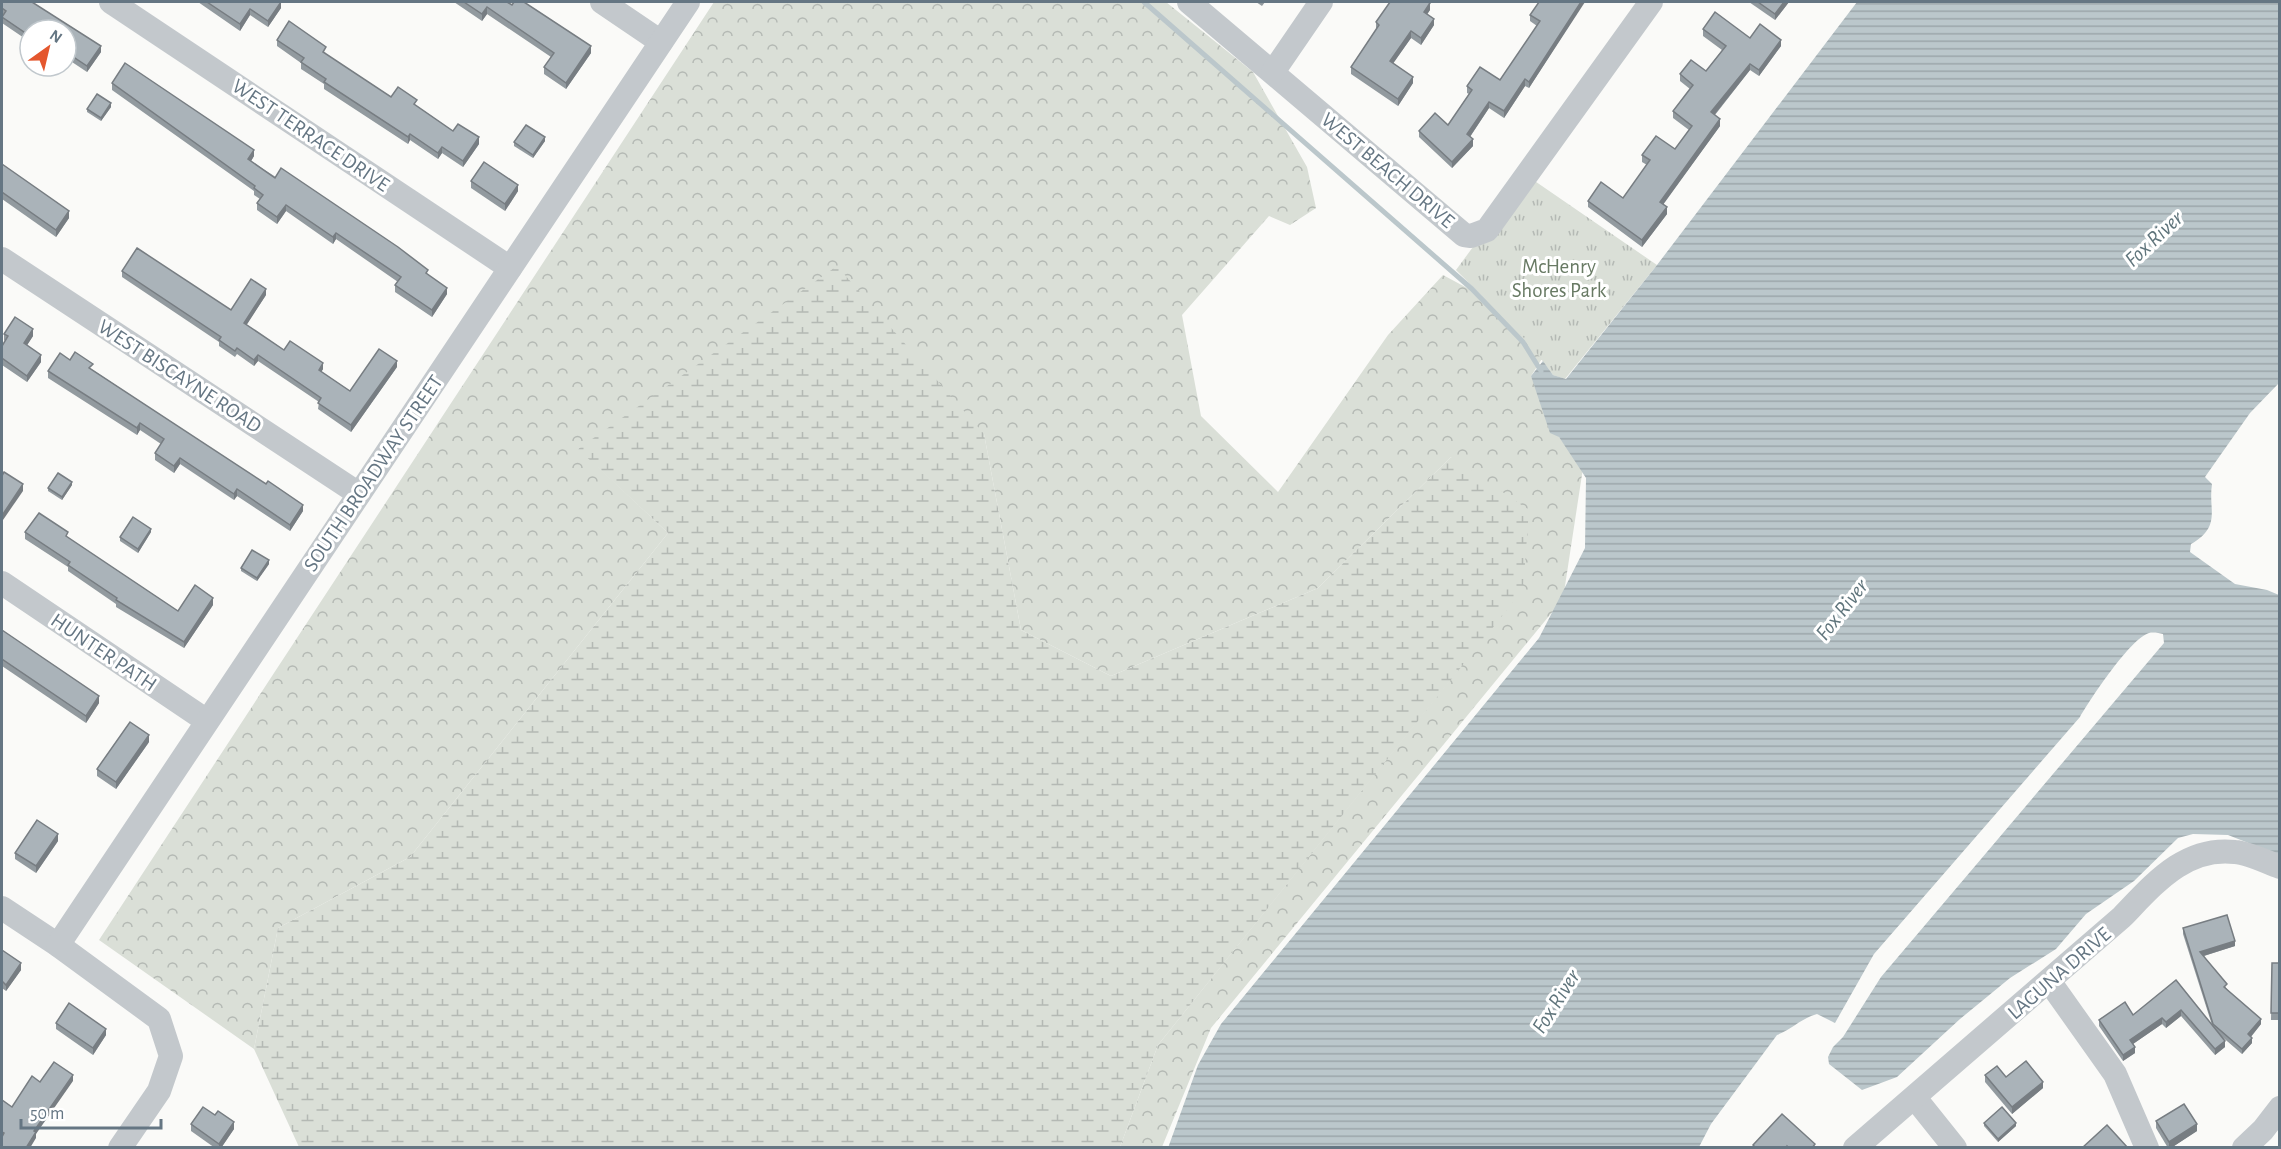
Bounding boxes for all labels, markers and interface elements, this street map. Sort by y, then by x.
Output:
north arrow [18,18,78,78]
text: N [47,27,65,46]
street label: WEST TERRACE DRIVE [228,75,393,196]
street label: WEST BEACH DRIVE [1317,109,1458,232]
water label: Fox River [2120,206,2188,271]
park label: McHenry Shores Park [1512,256,1607,301]
street label: WEST BISCAYNE ROAD [94,316,265,437]
street label: SOUTH BROADWAY STREET [300,371,447,575]
water label: Fox River [1811,574,1873,644]
street label: HUNTER PATH [47,609,160,695]
street label: LAGUNA DRIVE [2004,923,2115,1024]
water label: Fox River [1528,965,1584,1037]
scale bar [21,1092,160,1130]
text: 50 m [30,1105,64,1123]

